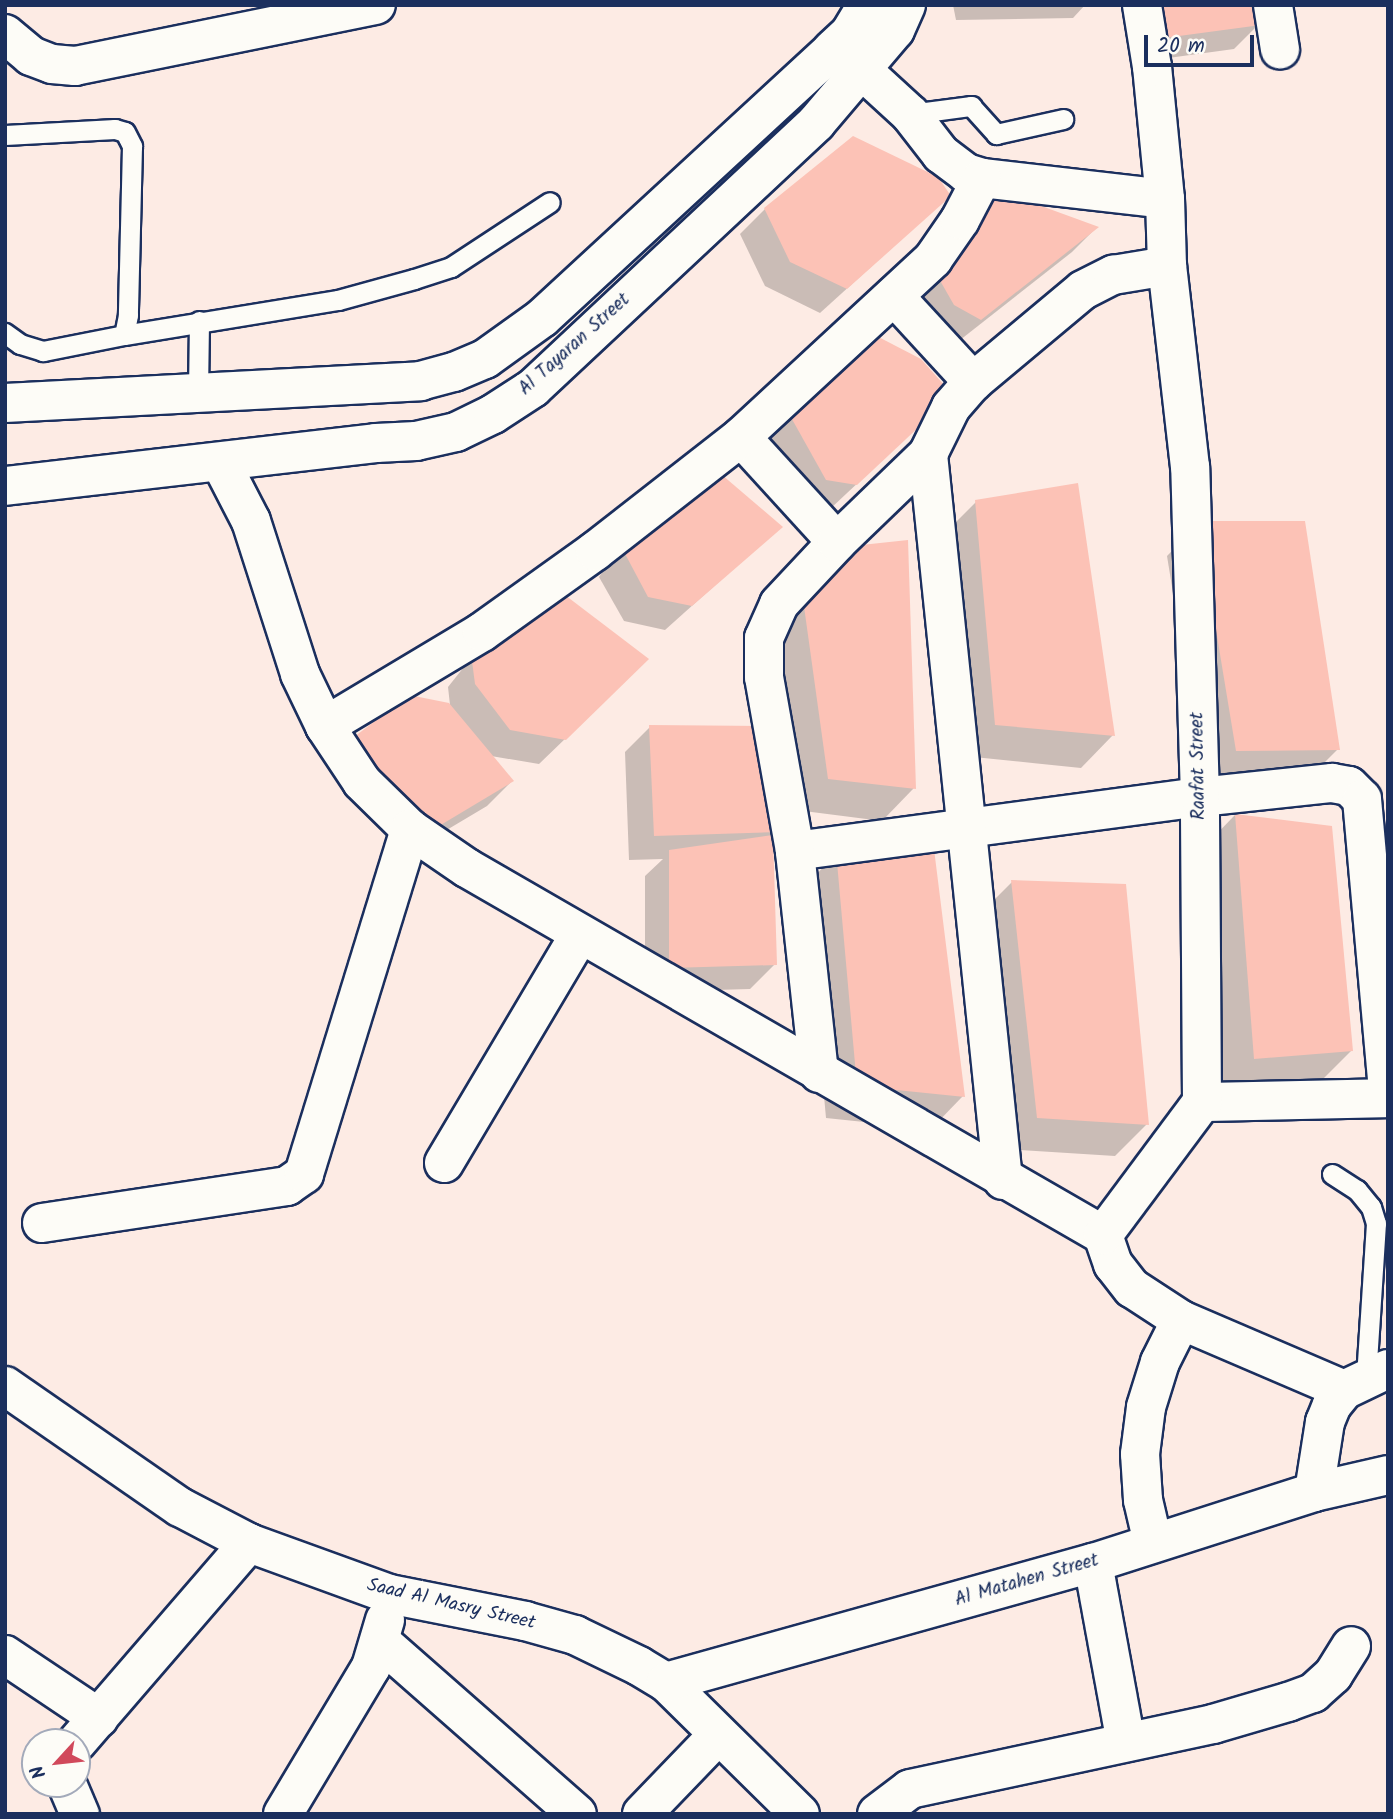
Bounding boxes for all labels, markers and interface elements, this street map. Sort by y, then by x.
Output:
scale bar [1148,21,1258,65]
text: 20 m [1157,30,1205,63]
street label: Al Tayaran Street [515,289,635,401]
street label: Raafat Street [1187,712,1211,820]
street label: Al Matahen Street [952,1550,1102,1612]
street label: Saad Al Masry Street [365,1575,537,1635]
north arrow [21,1728,91,1798]
text: N [23,1759,55,1784]

